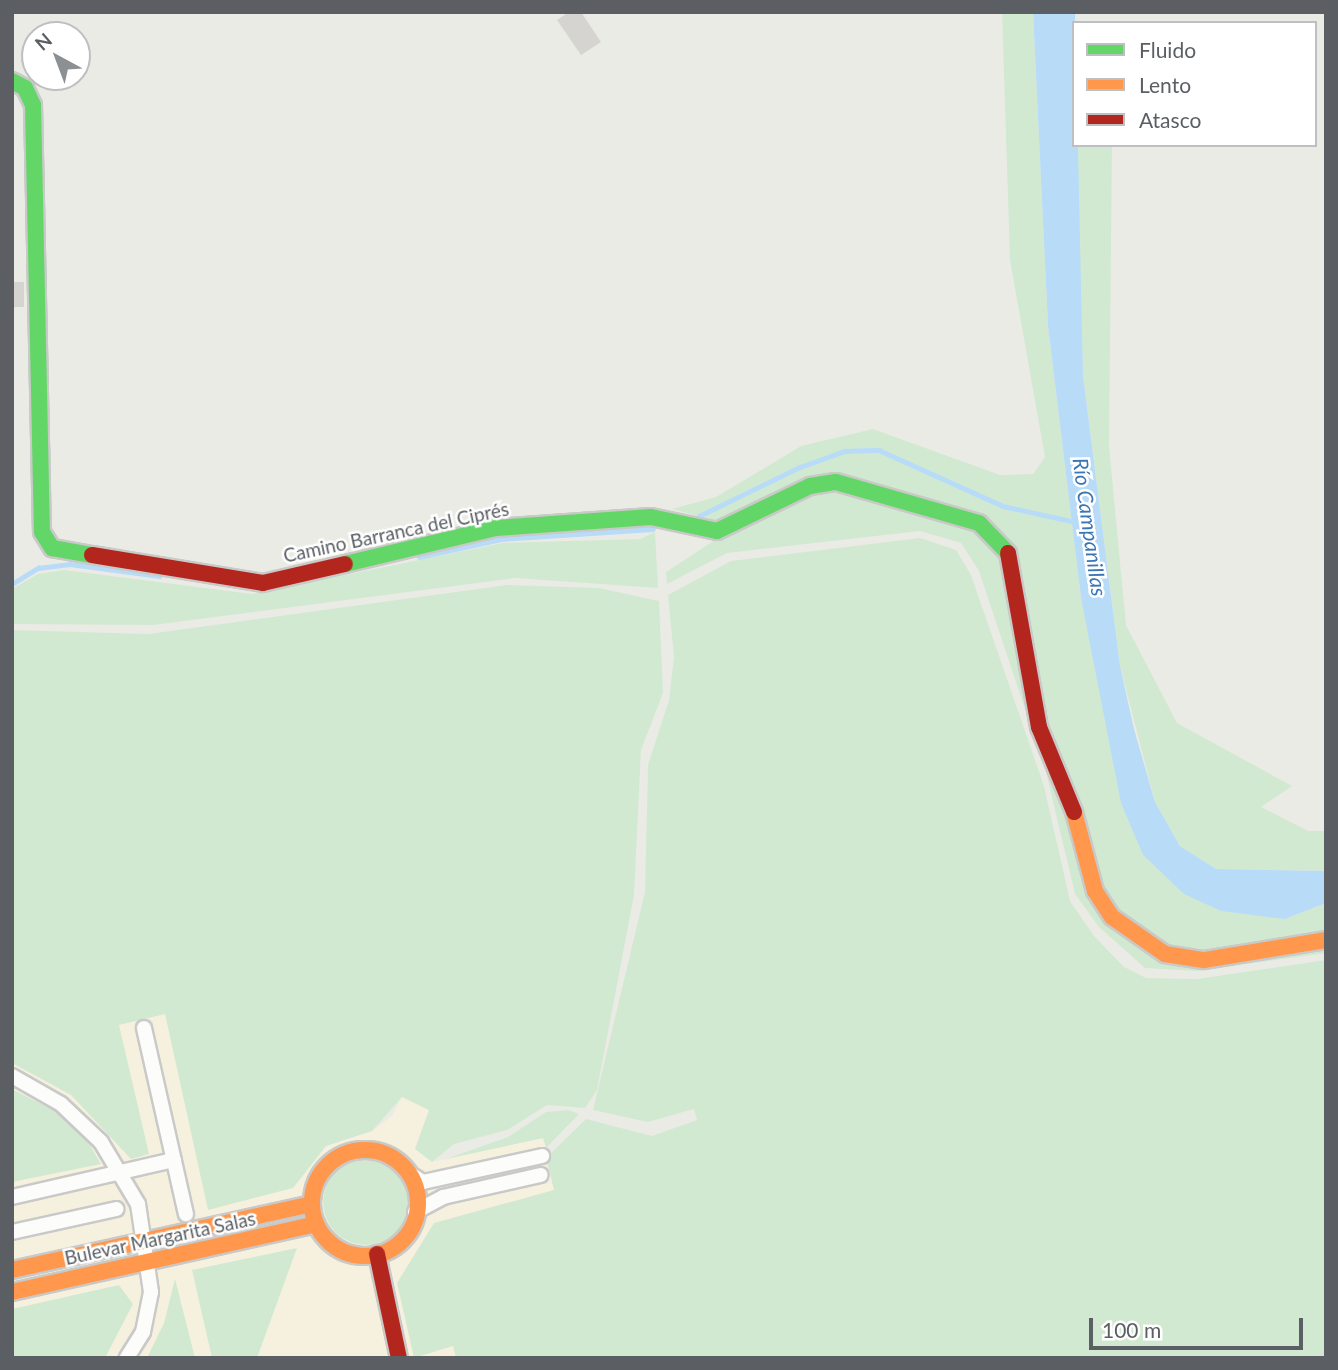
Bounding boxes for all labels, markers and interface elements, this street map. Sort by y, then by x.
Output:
north arrow [21,21,91,91]
legend [1072,21,1317,147]
text: N [30,28,56,55]
text: Fluido [1139,37,1196,62]
text: Lento [1139,72,1191,97]
text: Atasco [1139,107,1201,132]
water label: Río Campanillas [1068,456,1112,598]
street label: Camino Barranca del Ciprés [281,497,511,567]
street label: Bulevar Margarita Salas [62,1207,258,1269]
scale bar [1093,1304,1306,1348]
text: 100 m [1102,1317,1161,1342]

